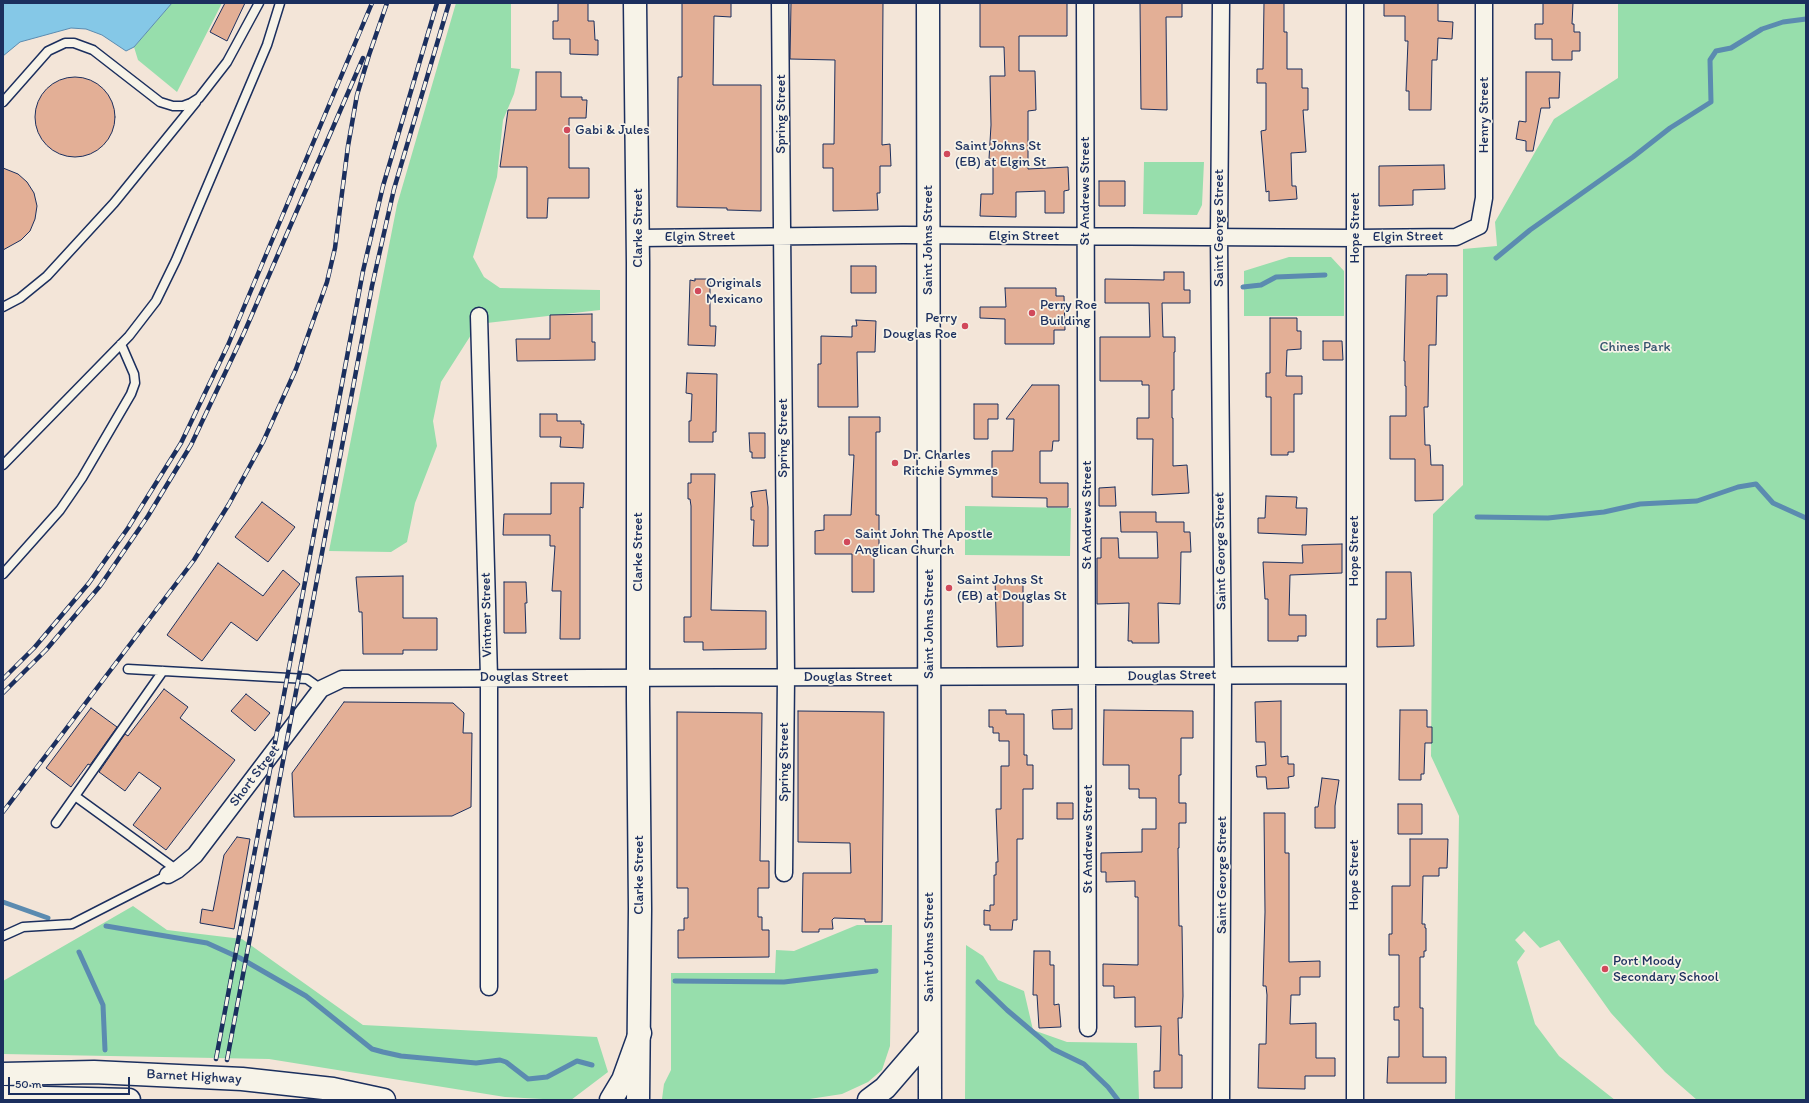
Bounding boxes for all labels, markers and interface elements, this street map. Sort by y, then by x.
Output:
street label: Spring Street [773,74,789,154]
street label: Henry Street [1476,77,1492,153]
place label: Gabi & Jules [575,122,649,138]
marker: Gabi & Jules [562,125,572,135]
street label: St Andrews Street [1077,137,1093,245]
place label: Saint Johns St (EB) at Elgin St [955,138,1046,170]
marker: Saint Johns St (EB) at Elgin St [942,149,952,159]
street label: Saint George Street [1211,169,1227,287]
street label: Saint Johns Street [920,185,936,295]
street label: Clarke Street [630,188,646,268]
street label: Hope Street [1347,192,1363,264]
street label: Elgin Street [665,228,735,246]
street label: Elgin Street [989,228,1059,244]
street label: Elgin Street [1373,228,1443,246]
place label: Originals Mexicano [706,275,763,308]
marker: Originals Mexicano [693,286,703,296]
place label: Perry Roe Building [1040,297,1097,330]
marker: Perry Roe Building [1027,308,1037,318]
place label: Perry Douglas Roe [883,310,957,342]
marker: Perry Douglas Roe [960,321,970,331]
park label: Chines Park [1599,339,1671,355]
street label: Spring Street [775,398,791,478]
place label: Dr. Charles Ritchie Symmes [903,447,998,480]
marker: Dr. Charles Ritchie Symmes [890,458,900,468]
street label: St Andrews Street [1079,461,1095,569]
street label: Saint George Street [1212,492,1230,610]
street label: Clarke Street [630,512,646,592]
street label: Hope Street [1346,515,1362,587]
place label: Saint John The Apostle Anglican Church [855,526,993,558]
marker: Saint John The Apostle Anglican Church [842,537,852,547]
street label: Saint Johns Street [921,569,937,679]
street label: Vintner Street [478,572,496,658]
place label: Saint Johns St (EB) at Douglas St [957,572,1067,604]
marker: Saint Johns St (EB) at Douglas St [944,583,954,593]
street label: Douglas Street [1127,667,1217,685]
street label: Douglas Street [480,669,568,685]
street label: Douglas Street [804,669,892,685]
street label: Spring Street [776,722,792,802]
street label: Short Street [226,742,284,810]
street label: St Andrews Street [1080,785,1096,893]
street label: Saint George Street [1214,816,1230,934]
street label: Clarke Street [631,835,647,915]
street label: Hope Street [1346,839,1362,911]
street label: Saint Johns Street [921,892,937,1002]
place label: Port Moody Secondary School [1613,953,1719,986]
marker: Port Moody Secondary School [1600,964,1610,974]
street label: Barnet Highway [146,1066,242,1088]
scale bar [10,1069,132,1095]
text: 50 m [15,1077,41,1091]

